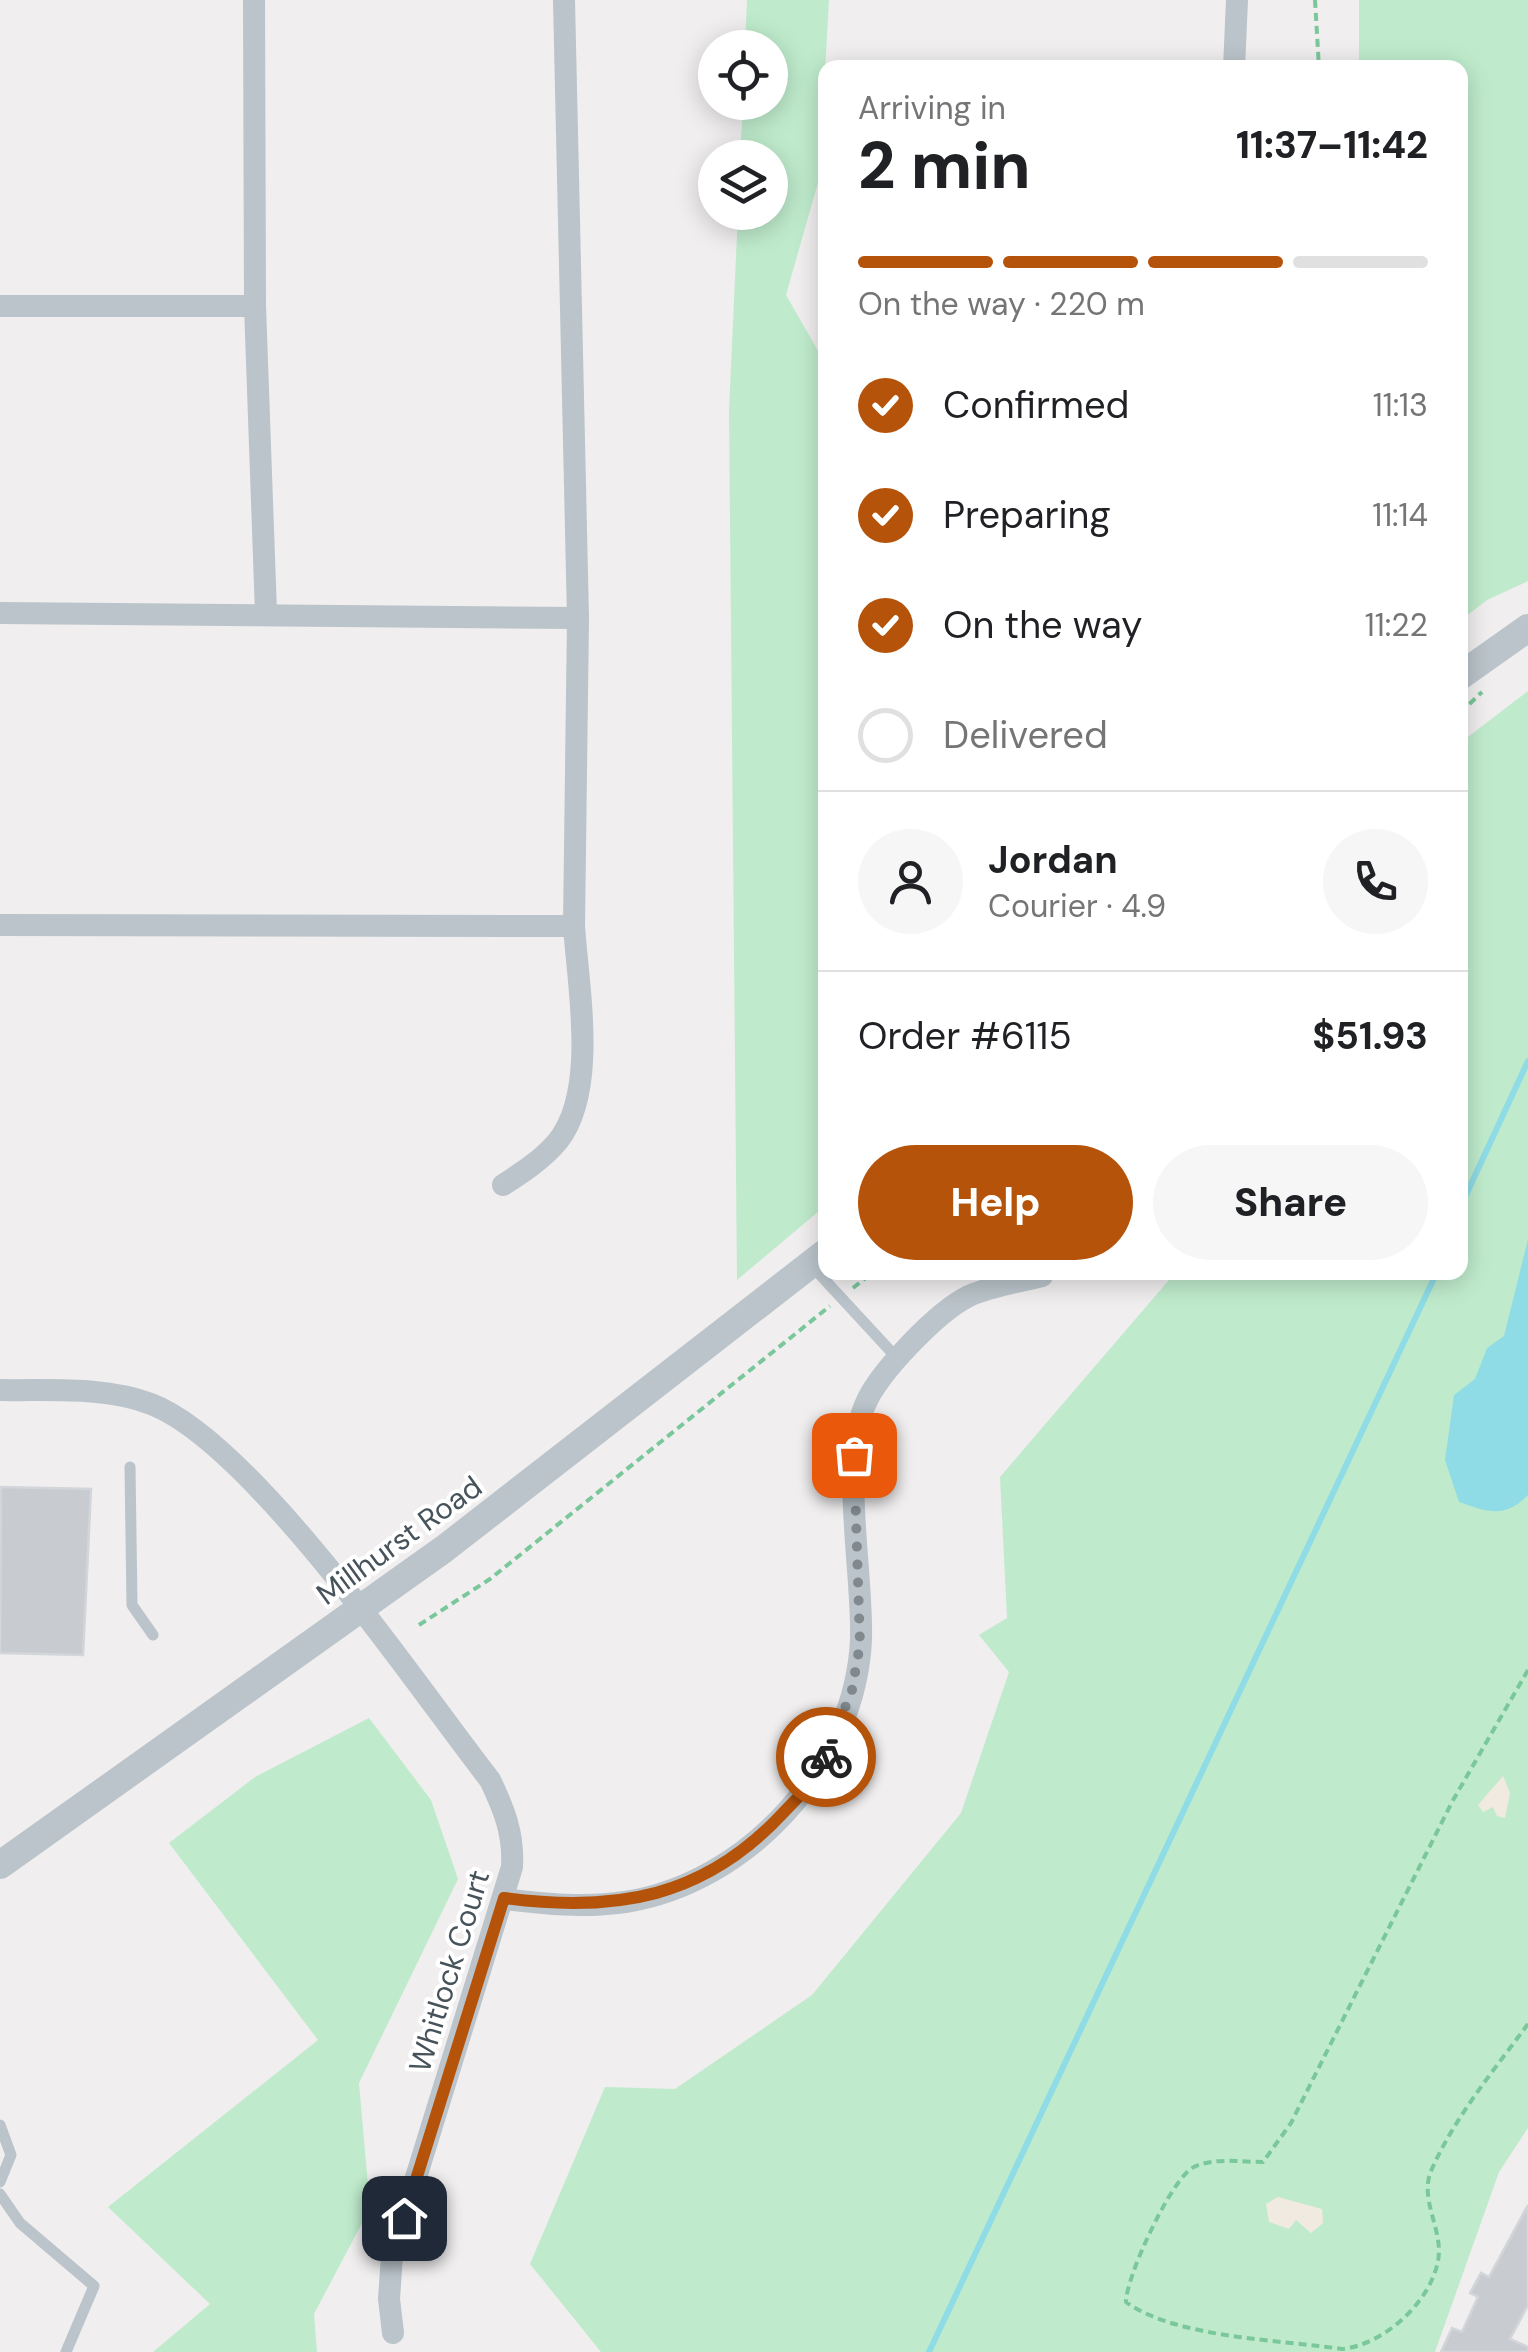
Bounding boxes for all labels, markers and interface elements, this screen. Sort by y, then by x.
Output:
map controls [698,30,788,230]
button: locate [698,30,788,120]
text: Arriving in [858,87,1006,129]
text: 11:37–11:42 [1236,120,1428,170]
text: 2 min [858,124,1031,208]
button: layers [698,140,788,230]
text: On the way · 220 m [858,283,1145,325]
icon: check [858,378,913,433]
text: Confirmed [943,380,1129,430]
text: 11:13 [1373,384,1428,426]
icon: check [858,488,913,543]
text: Preparing [943,490,1111,540]
text: 11:14 [1372,494,1428,536]
icon: check [858,598,913,653]
text: On the way [943,600,1142,650]
text: 11:22 [1365,604,1428,646]
text: Delivered [943,710,1108,760]
button: person [858,829,963,934]
button: phone [1323,829,1428,934]
text: Jordan [988,835,1118,885]
text: Courier · 4.9 [988,885,1166,927]
text: Order #6115 [858,1011,1072,1061]
text: $51.93 [1312,1011,1428,1061]
button: Help [858,1145,1133,1260]
button: Share [1153,1145,1428,1260]
pin [812,1413,897,1498]
icon: bag [827,1428,882,1483]
street label: Millhurst Road [309,1467,489,1613]
courier [776,1707,876,1807]
icon: bike [799,1730,854,1785]
street label: Whitlock Court [400,1865,498,2077]
pin [362,2176,447,2261]
icon: home [377,2191,432,2246]

